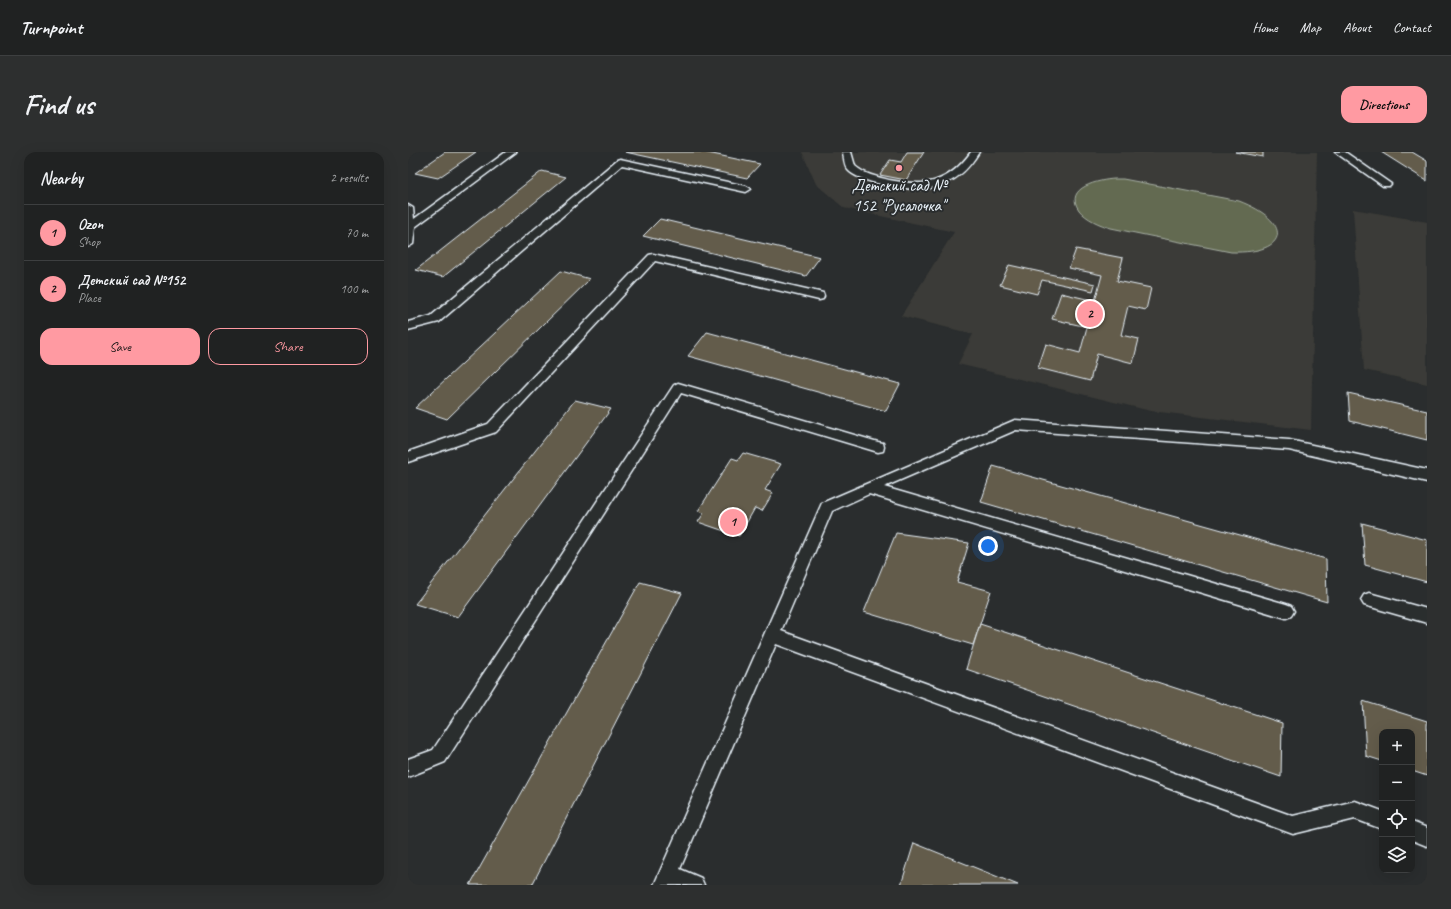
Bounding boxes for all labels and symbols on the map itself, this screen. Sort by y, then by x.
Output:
marker: Детский сад № 152 "Русалочка" [894,163,904,173]
place label: Детский сад № 152 "Русалочка" [852,175,949,216]
pin: 2 [1077,299,1103,329]
pin: 1 [720,507,746,537]
your location [978,536,998,556]

